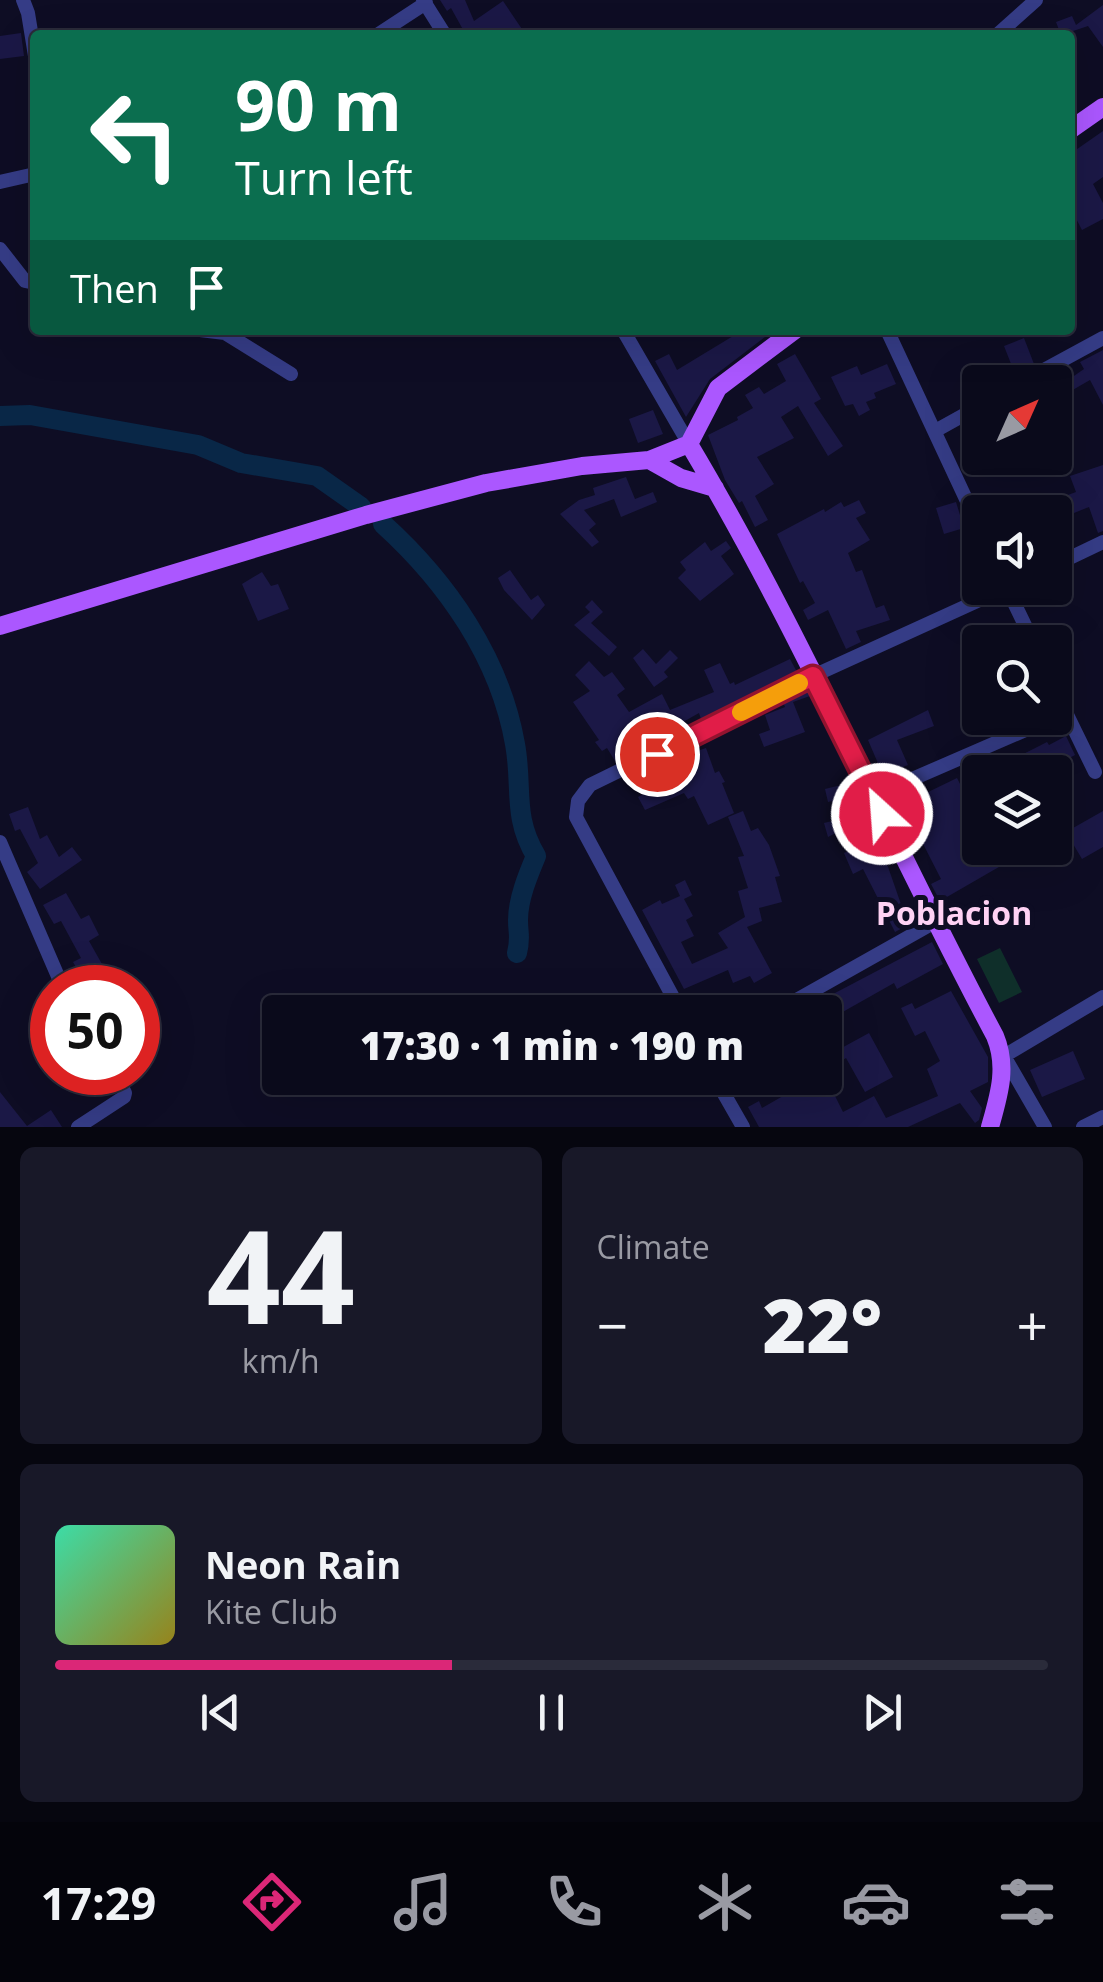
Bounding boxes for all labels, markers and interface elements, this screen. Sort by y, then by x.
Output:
text: 90 m [235,56,402,152]
icon: left [70,70,200,200]
text: Turn left [235,147,413,208]
icon: arrive [179,260,234,315]
text: Then [70,262,159,314]
north arrow [962,365,1072,475]
map controls [962,365,1072,865]
button: sound [962,495,1072,605]
button: search [962,625,1072,735]
pin [615,712,700,797]
icon: arrive [630,727,685,782]
button: layers [962,755,1072,865]
position arrow [830,762,934,866]
district label: Poblacion [876,891,1032,934]
speed limit sign: 50 [30,965,160,1095]
text: 17:30 · 1 min · 190 m [360,1019,744,1071]
text: 44 [206,1185,355,1362]
text: Climate [597,1225,710,1268]
text: 22° [762,1273,882,1375]
text: − [597,1287,628,1362]
text: + [1017,1287,1048,1362]
text: km/h [242,1339,320,1382]
text: Neon Rain [205,1538,401,1590]
text: Kite Club [205,1590,338,1633]
icon: previous [193,1685,248,1740]
icon: pause [524,1685,579,1740]
icon: next [855,1685,910,1740]
icon: directions [237,1867,307,1937]
icon: music [388,1867,458,1937]
icon: phone [539,1867,609,1937]
icon: climate [690,1867,760,1937]
icon: car [841,1867,911,1937]
icon: filters [992,1867,1062,1937]
text: 17:29 [41,1872,156,1933]

